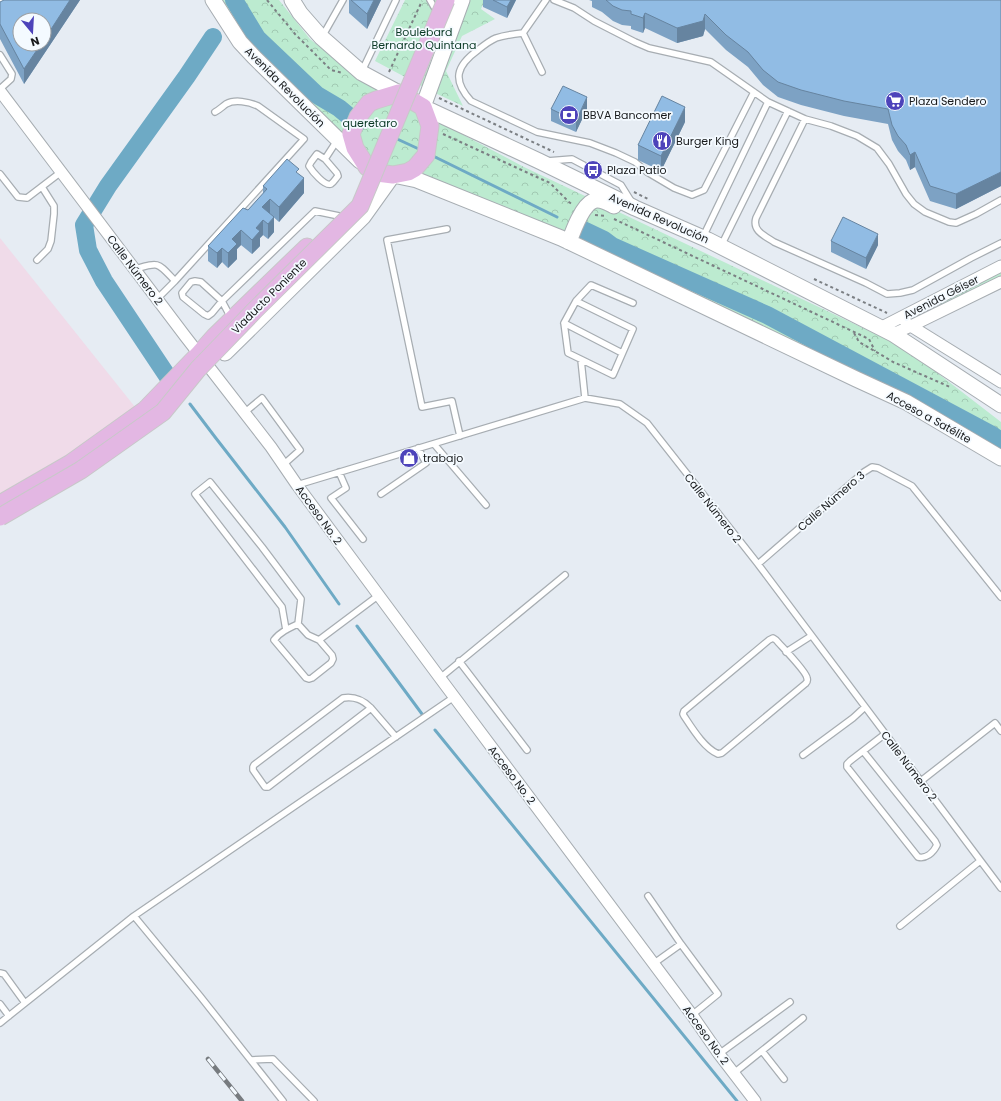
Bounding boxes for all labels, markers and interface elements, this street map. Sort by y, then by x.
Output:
north arrow [12,12,52,52]
park label: Boulebard Bernardo Quintana [371,24,477,53]
text: N [29,33,42,50]
street label: Avenida Revolución [241,43,329,131]
supermarket icon: Plaza Sendero [884,90,906,112]
place label: Plaza Sendero [909,93,987,109]
bank icon: BBVA Bancomer [558,104,580,126]
place label: BBVA Bancomer [583,107,671,123]
park label: queretaro [343,115,397,131]
restaurant icon: Burger King [651,130,673,152]
place label: Burger King [676,133,739,149]
bus stop icon: Plaza Patio [582,159,604,181]
place label: Plaza Patio [607,162,666,178]
street label: Avenida Revolución [606,189,712,247]
street label: Calle Número 2 [103,231,167,309]
street label: Viaducto Poniente [228,255,310,337]
street label: Avenida Géiser [901,271,981,323]
street label: Acceso a Satélite [884,387,974,447]
shop icon: trabajo [398,447,420,469]
place label: trabajo [423,450,463,466]
street label: Calle Número 3 [794,467,868,535]
street label: Calle Número 2 [681,470,745,546]
street label: Acceso No. 2 [292,482,346,548]
street label: Calle Número 2 [877,727,941,805]
street label: Acceso No. 2 [485,742,539,808]
street label: Acceso No. 2 [679,1002,733,1068]

